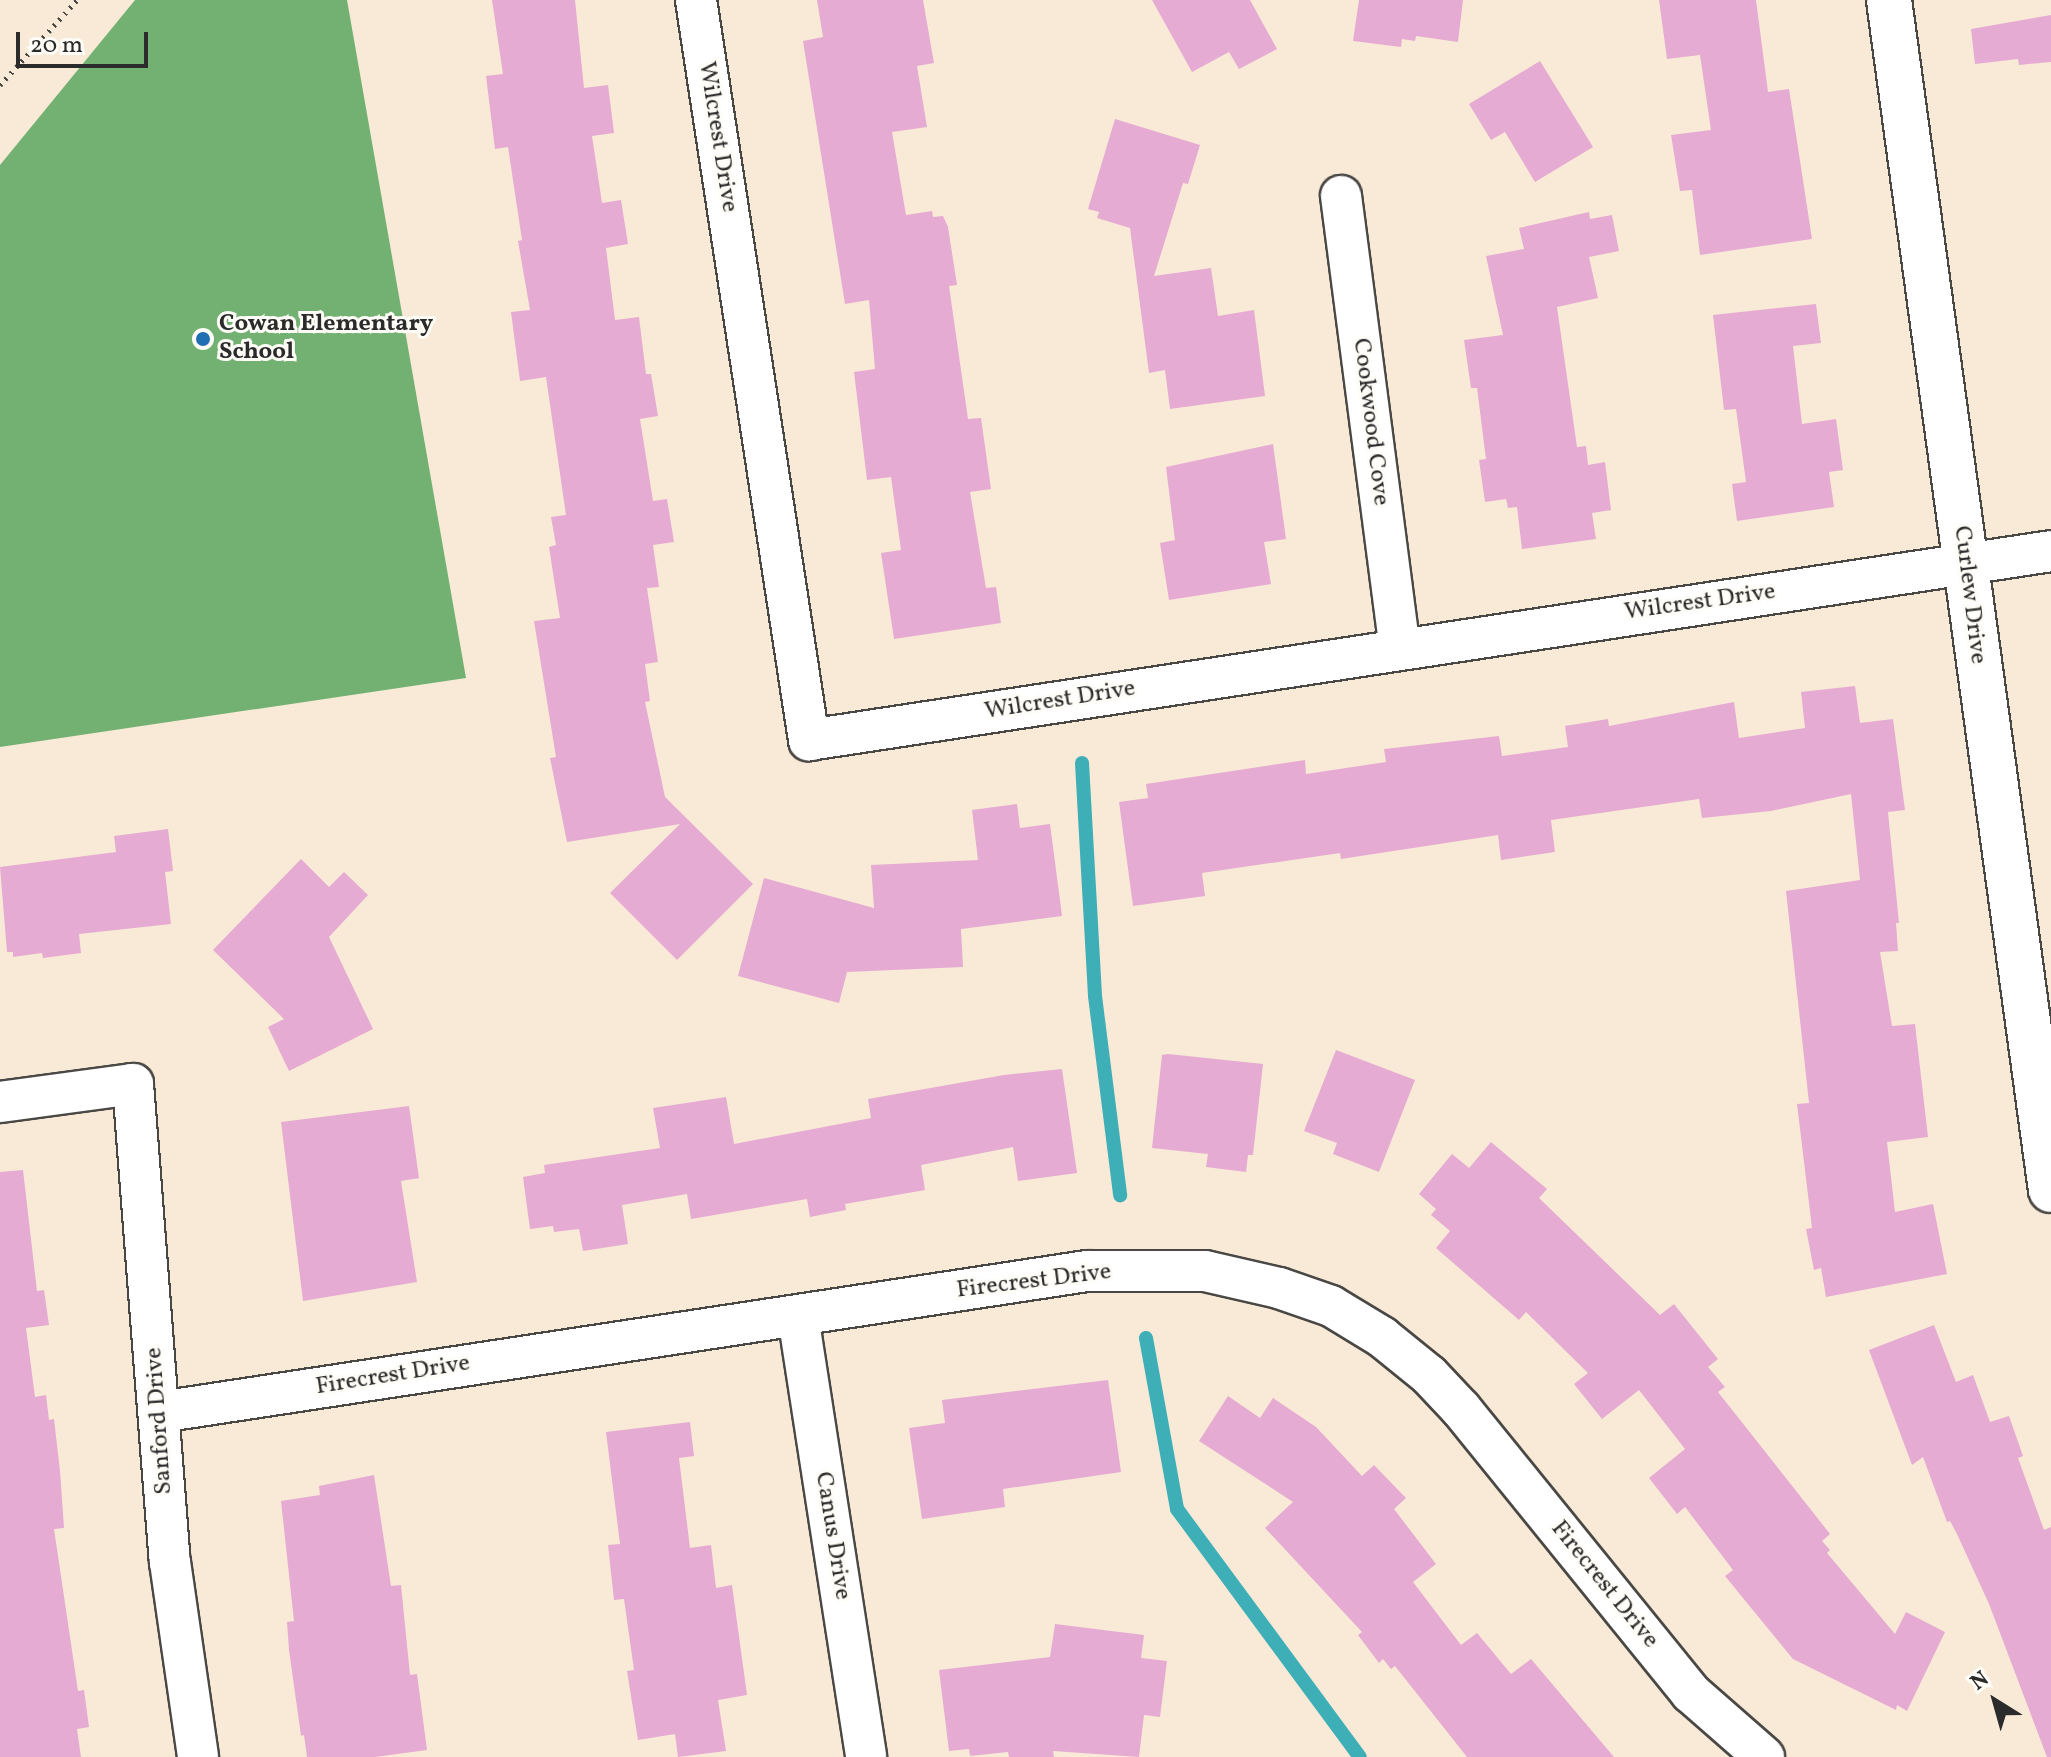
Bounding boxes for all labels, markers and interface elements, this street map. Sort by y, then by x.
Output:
scale bar [20,16,152,66]
text: 20 m [30,29,83,63]
street label: Wilcrest Drive [691,60,743,214]
place label: Cowan Elementary School [219,311,433,367]
marker: Cowan Elementary School [194,330,212,348]
street label: Cookwood Cove [1345,337,1395,507]
street label: Curlew Drive [1946,524,1992,666]
street label: Wilcrest Drive [1623,578,1777,628]
street label: Wilcrest Drive [983,675,1137,727]
street label: Firecrest Drive [955,1258,1113,1306]
street label: Sanford Drive [140,1346,180,1496]
street label: Firecrest Drive [314,1350,472,1402]
street label: Canus Drive [808,1470,856,1602]
street label: Firecrest Drive [1544,1515,1664,1655]
north arrow [1955,1661,2035,1741]
text: N [1965,1664,1996,1699]

